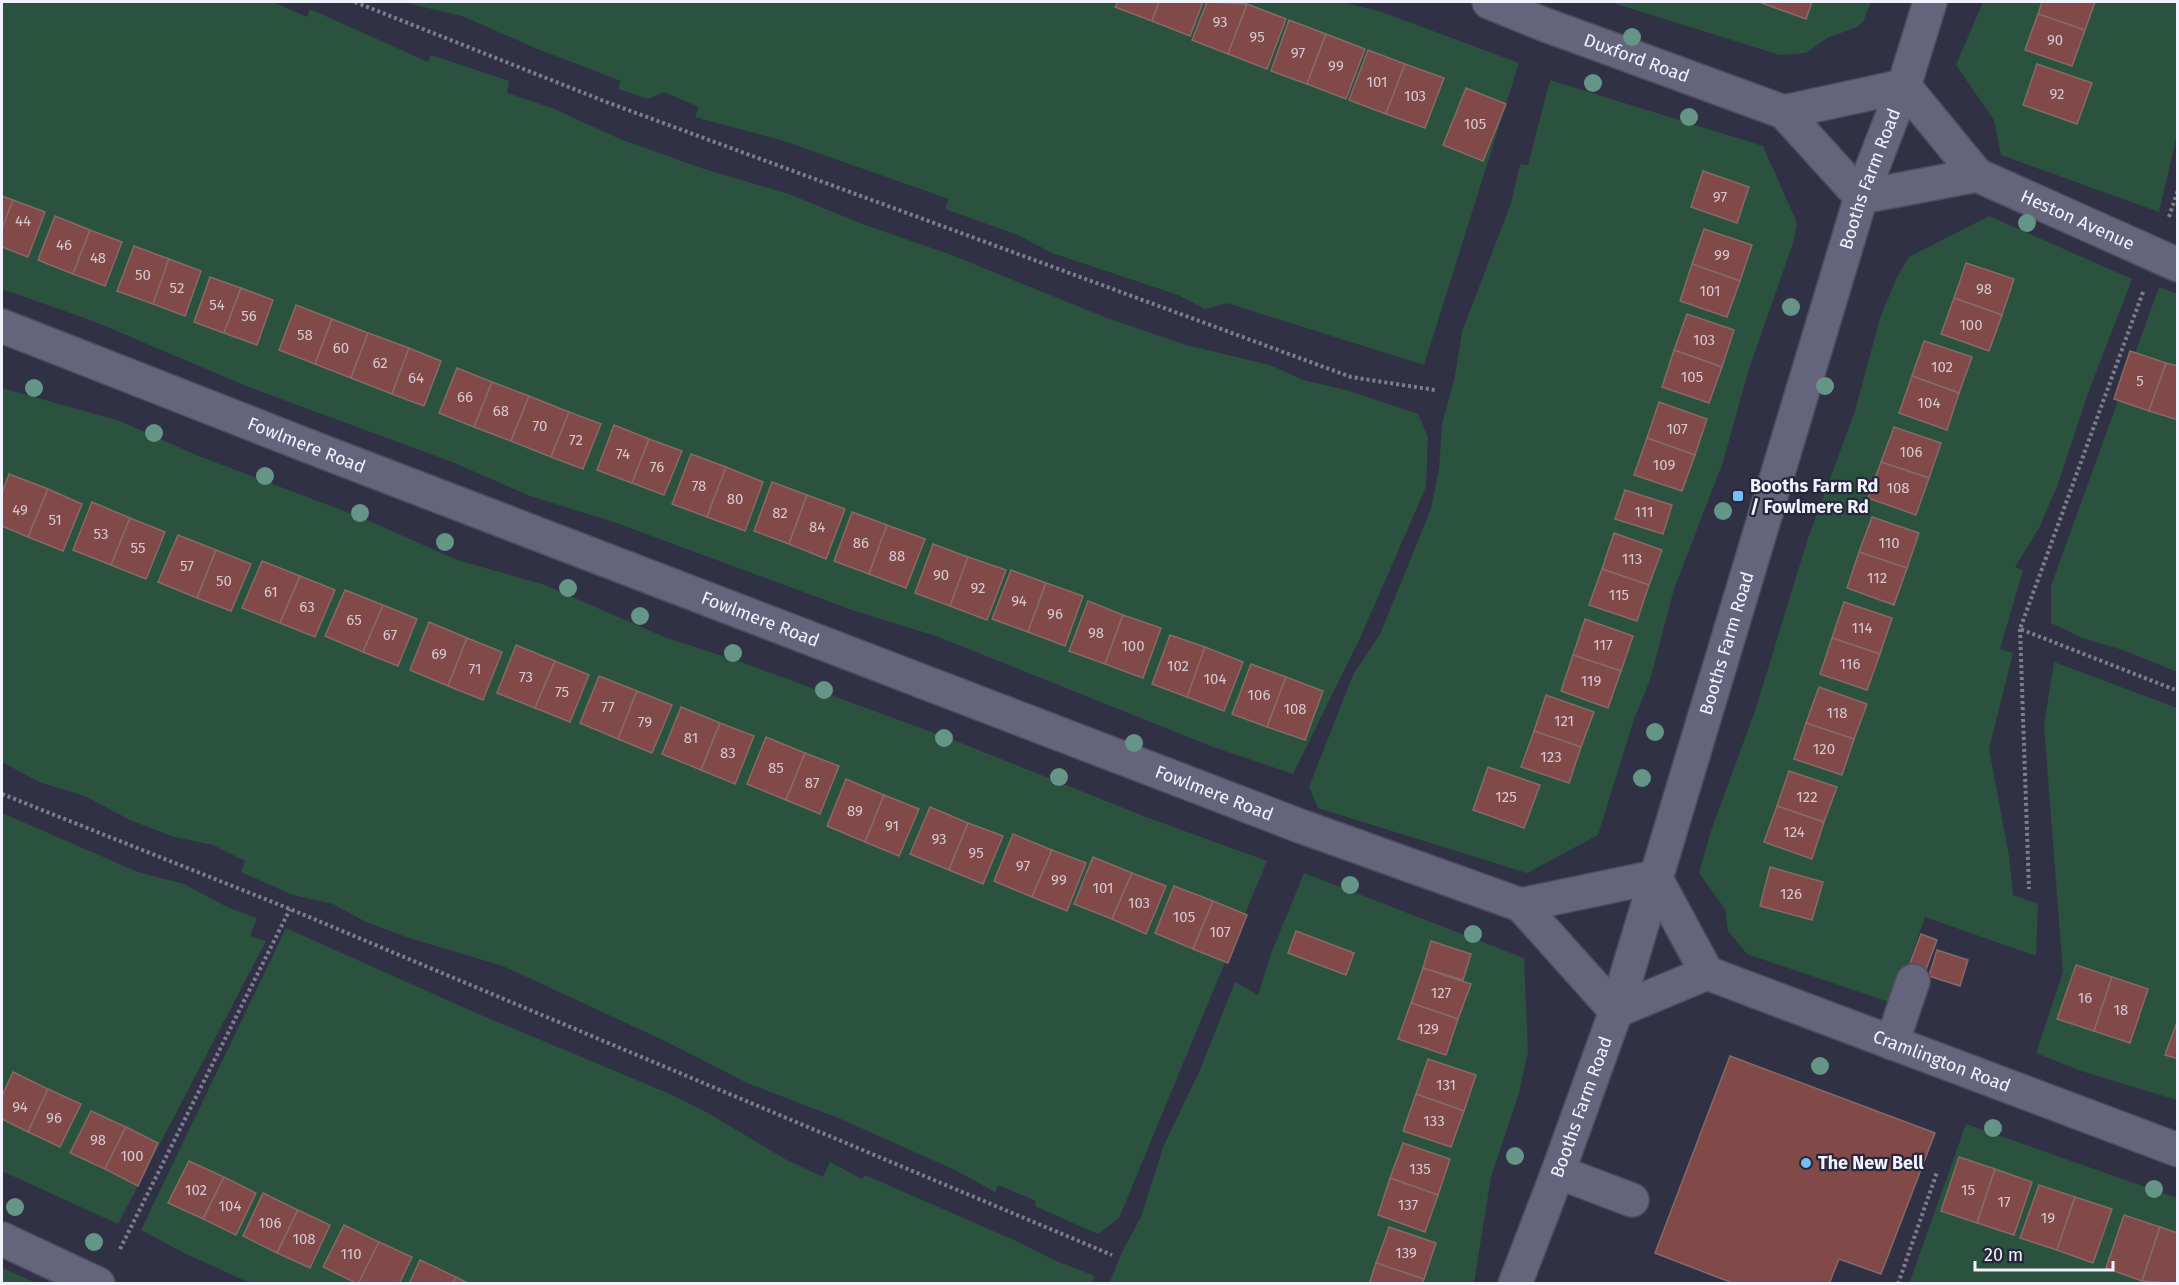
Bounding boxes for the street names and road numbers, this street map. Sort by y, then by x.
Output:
street label: Duxford Road [1581,29,1692,88]
street label: Booths Farm Road [1835,105,1905,252]
street label: Heston Avenue [2017,185,2138,255]
street label: Fowlmere Road [244,412,369,478]
street label: Booths Farm Road [1695,569,1759,718]
street label: Fowlmere Road [698,587,822,652]
street label: Fowlmere Road [1152,761,1276,826]
street label: Cramlington Road [1870,1025,2014,1097]
street label: Booths Farm Road [1546,1033,1617,1181]

